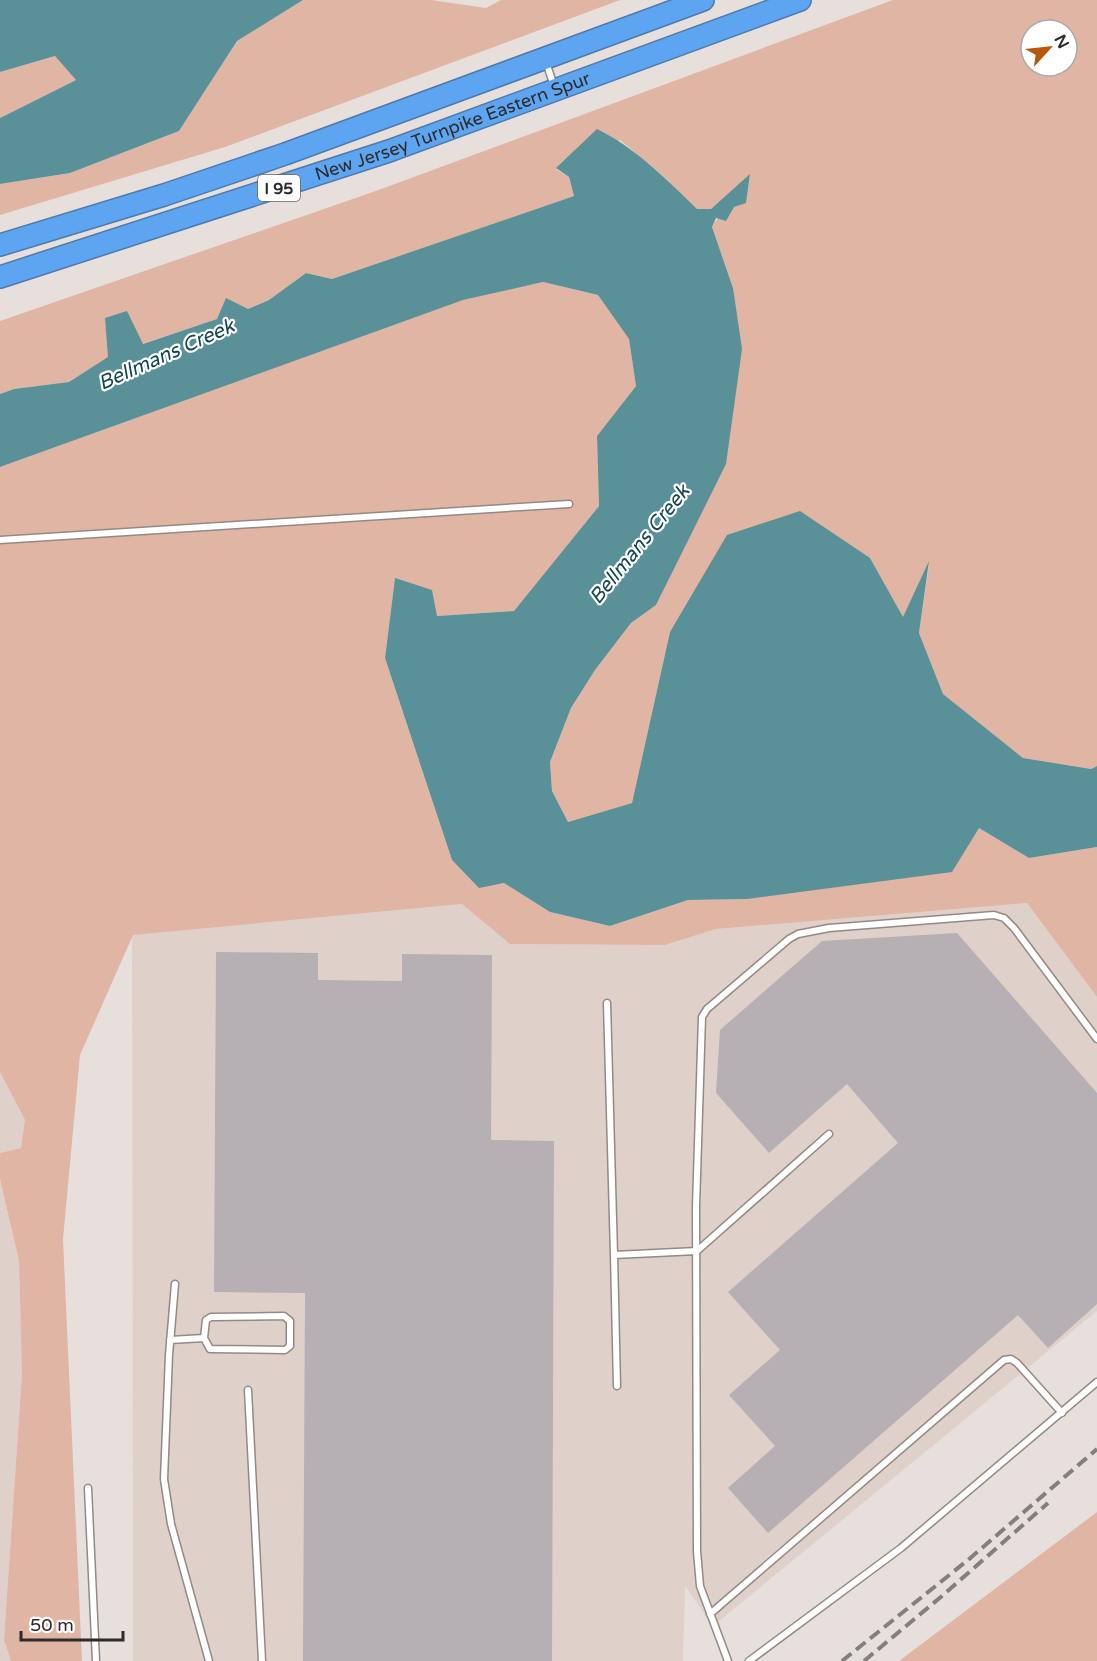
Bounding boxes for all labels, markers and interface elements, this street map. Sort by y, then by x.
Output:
north arrow [1019,18,1079,78]
text: N [1050,31,1073,52]
street label: New Jersey Turnpike Eastern Spur [312,67,593,185]
road number: I 95 [258,175,300,201]
water label: Bellmans Creek [95,313,240,396]
water label: Bellmans Creek [584,479,696,609]
scale bar [21,1604,123,1642]
text: 50 m [30,1614,74,1636]

